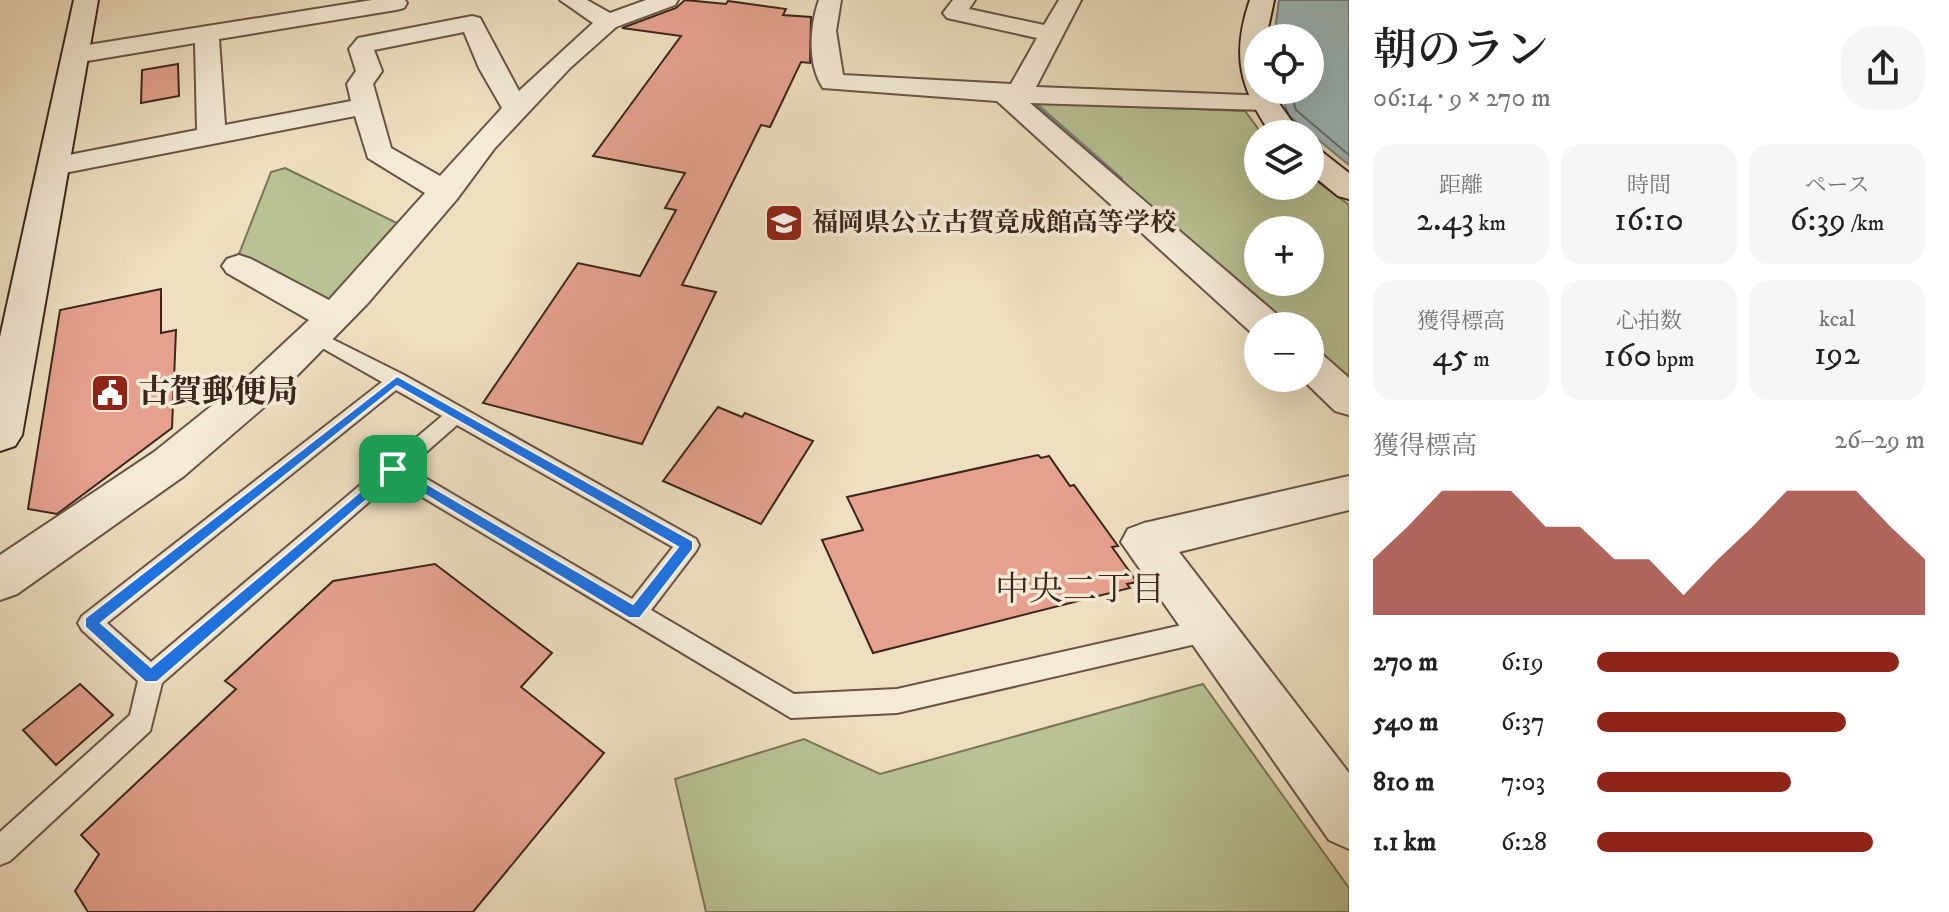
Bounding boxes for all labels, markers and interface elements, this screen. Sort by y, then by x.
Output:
map controls [1244,24,1324,392]
button: locate [1244,24,1324,104]
text: 朝のラン [1373,24,1549,79]
button: share [1841,26,1925,110]
text: 06:14 · 9 × 270 m [1373,82,1551,115]
button: layers [1244,120,1324,200]
text: 距離 [1439,172,1483,199]
text: 時間 [1627,172,1671,199]
text: ペース [1805,172,1869,199]
text: 2.43 [1416,199,1474,241]
text: 16:10 [1614,199,1684,241]
text: 6:39 [1790,199,1846,241]
school or university icon: 福岡県公立古賀竟成館高等学校 [763,202,805,244]
place label: 福岡県公立古賀竟成館高等学校 [812,207,1176,240]
text: km [1474,210,1506,237]
text: /km [1846,210,1884,237]
button: + [1244,216,1324,296]
text: kcal [1819,306,1855,333]
text: 獲得標高 [1417,308,1505,335]
text: 心拍数 [1616,308,1682,335]
button: − [1244,312,1324,392]
text: 192 [1814,333,1860,375]
text: 45 [1432,335,1469,377]
text: 160 [1604,335,1652,377]
text: m [1469,346,1490,373]
text: bpm [1652,346,1694,373]
public building icon: 古賀郵便局 [89,372,131,414]
place label: 古賀郵便局 [138,373,298,413]
text: 26–29 m [1834,424,1925,457]
text: 獲得標高 [1373,430,1477,463]
pin [359,435,427,503]
icon: arrive [371,447,415,491]
district label: 中央二丁目 [995,569,1165,611]
text: 270 m [1373,646,1438,679]
text: 6:19 [1501,646,1544,679]
text: 540 m [1373,706,1439,739]
text: 6:37 [1501,706,1545,739]
text: 810 m [1373,766,1435,799]
text: 7:03 [1501,766,1545,799]
text: 1.1 km [1373,826,1436,859]
text: 6:28 [1501,826,1547,859]

